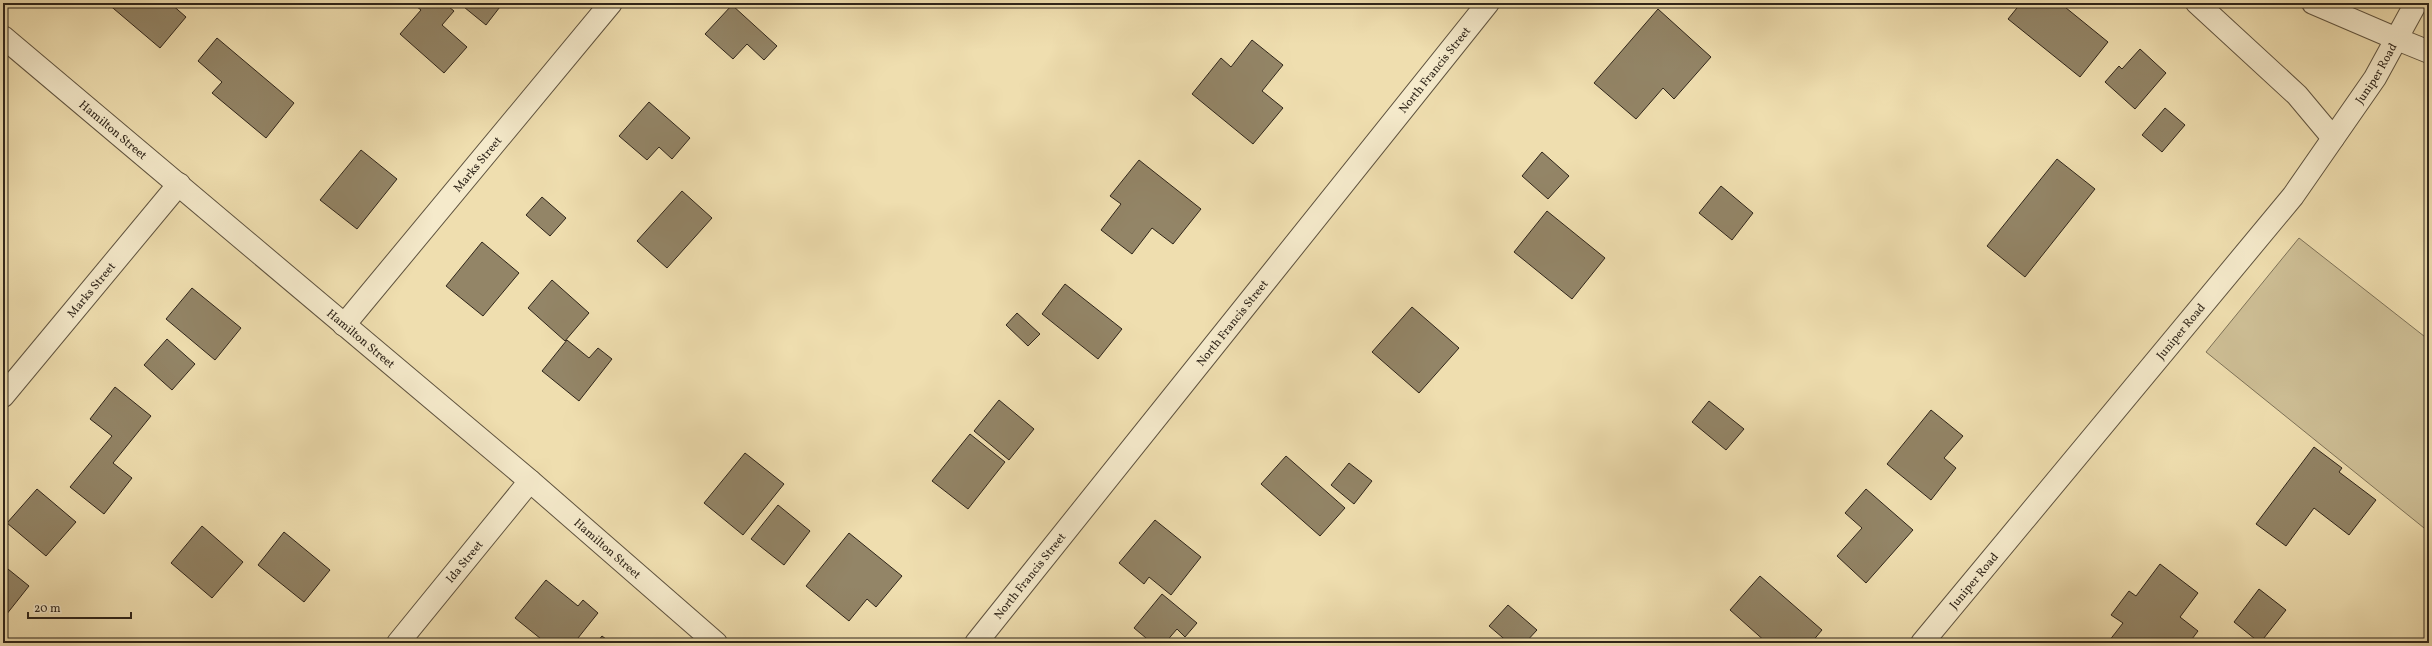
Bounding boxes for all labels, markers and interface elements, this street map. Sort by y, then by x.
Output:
street label: North Francis Street [1396,24,1475,117]
street label: Juniper Road [2352,40,2402,108]
street label: Hamilton Street [75,97,150,164]
street label: Marks Street [450,134,506,196]
street label: Marks Street [64,259,120,322]
street label: North Francis Street [1193,277,1272,370]
street label: Juniper Road [2153,300,2210,364]
street label: Hamilton Street [323,306,398,373]
street label: Hamilton Street [570,516,644,583]
street label: North Francis Street [991,530,1070,623]
street label: Ida Street [443,537,487,587]
street label: Juniper Road [1946,550,2003,613]
scale bar [28,594,131,620]
text: 20 m [34,601,61,617]

